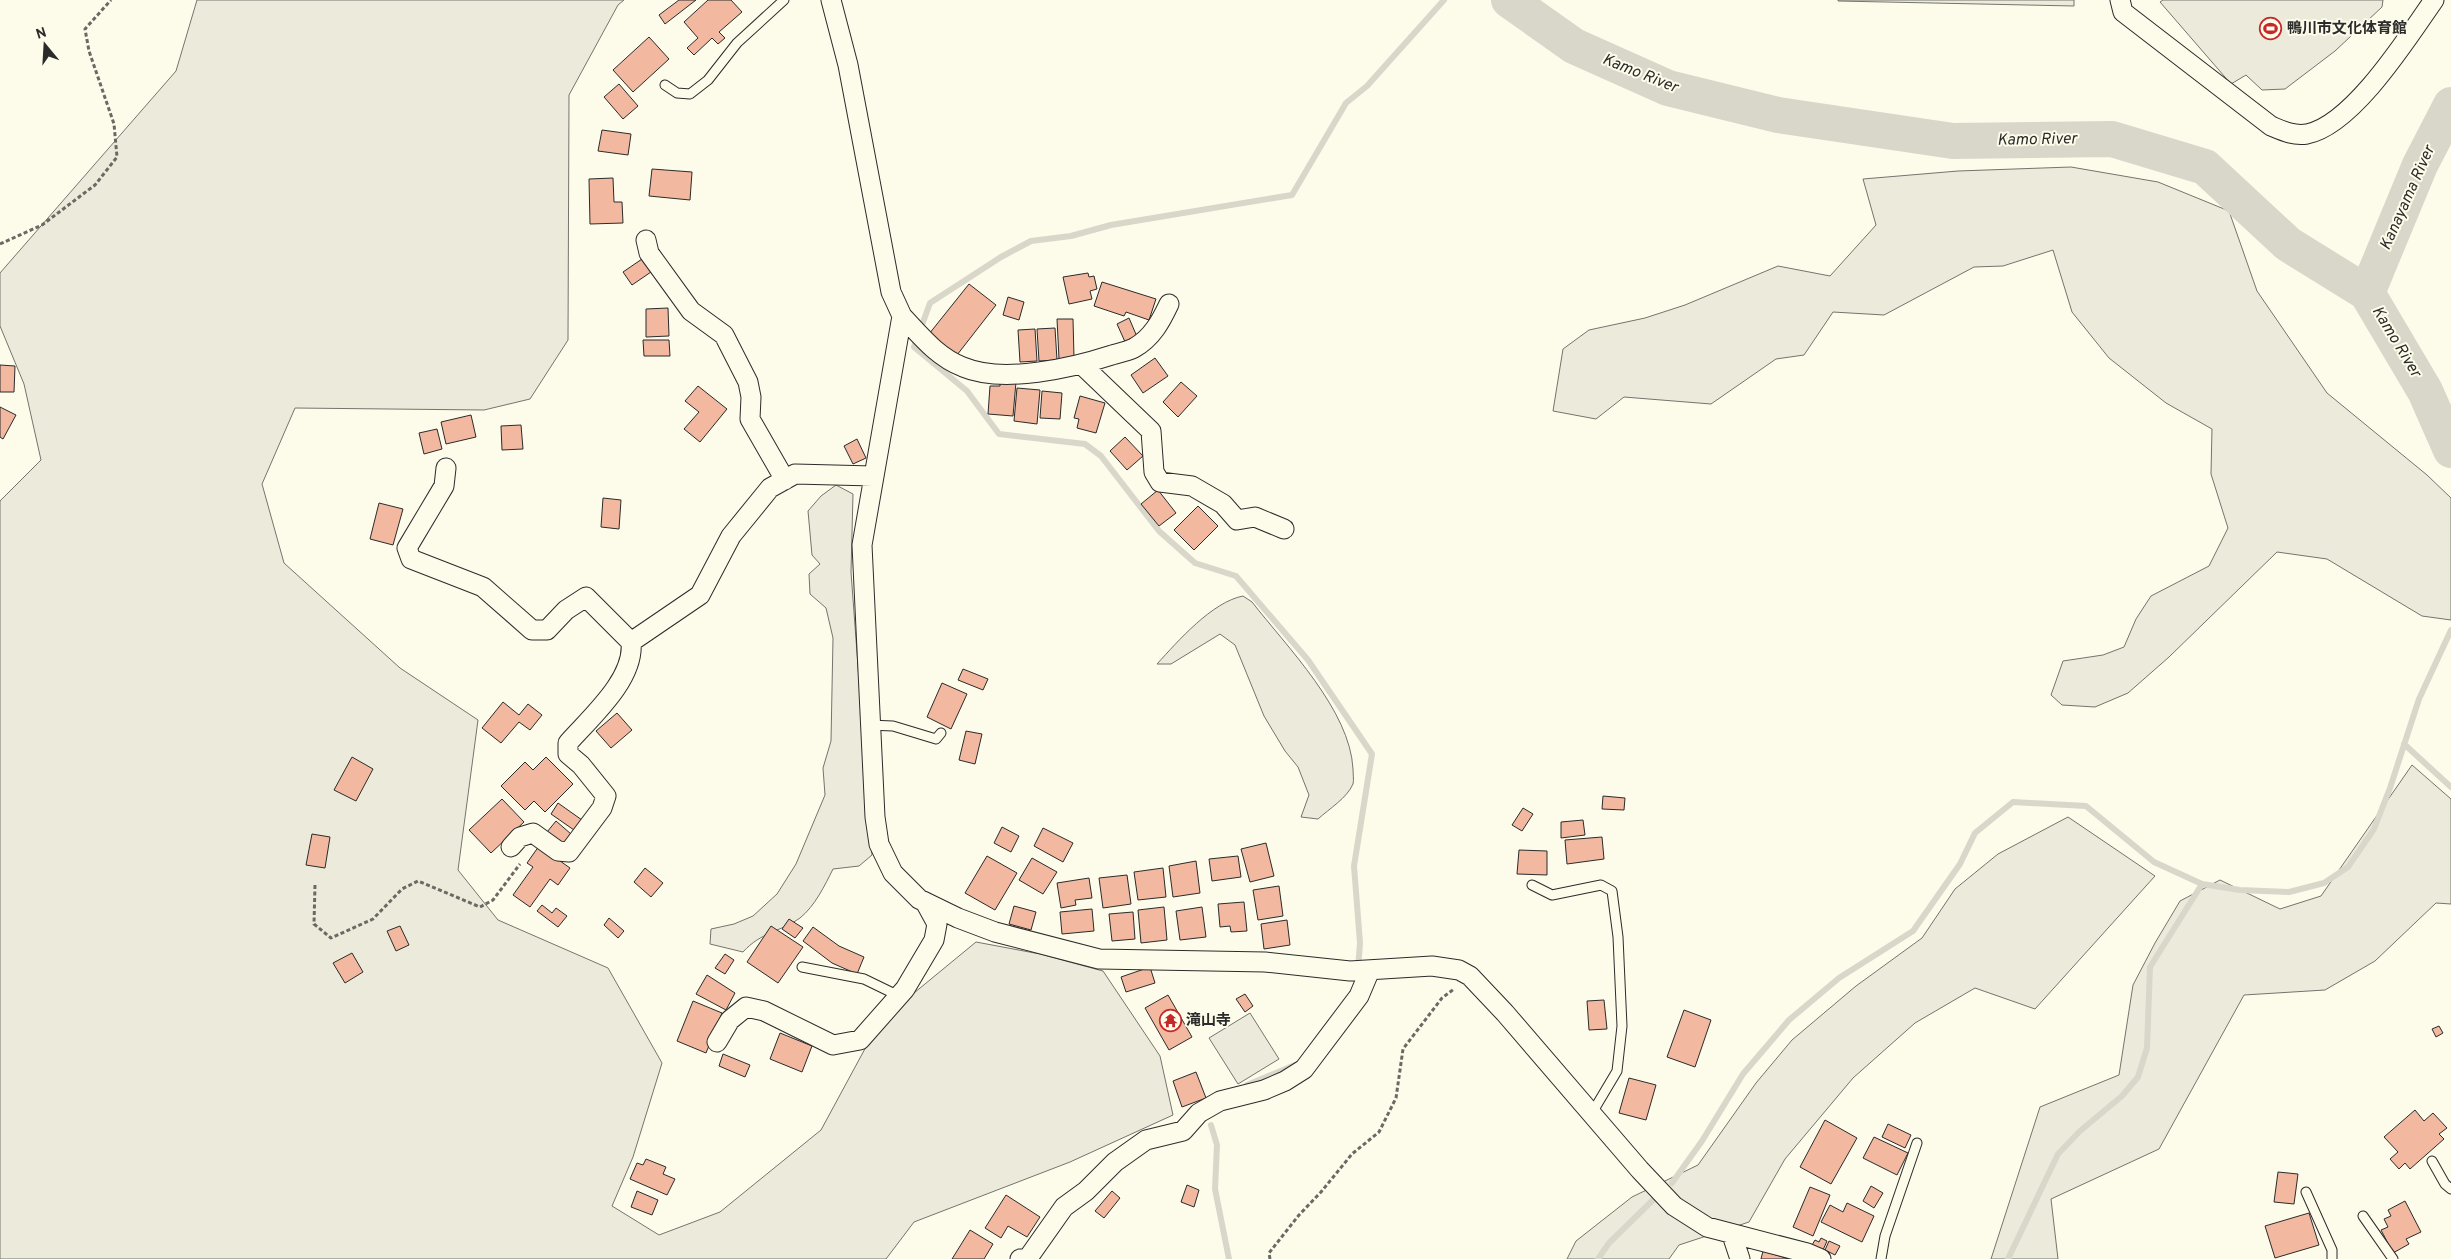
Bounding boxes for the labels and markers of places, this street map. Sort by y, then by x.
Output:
sports icon: 鴨川市文化体育館 [2259,17,2283,41]
place label: 鴨川市文化体育館 [2287,20,2407,39]
temple icon: 滝山寺 [1158,1009,1182,1033]
place label: 滝山寺 [1186,1012,1231,1031]

